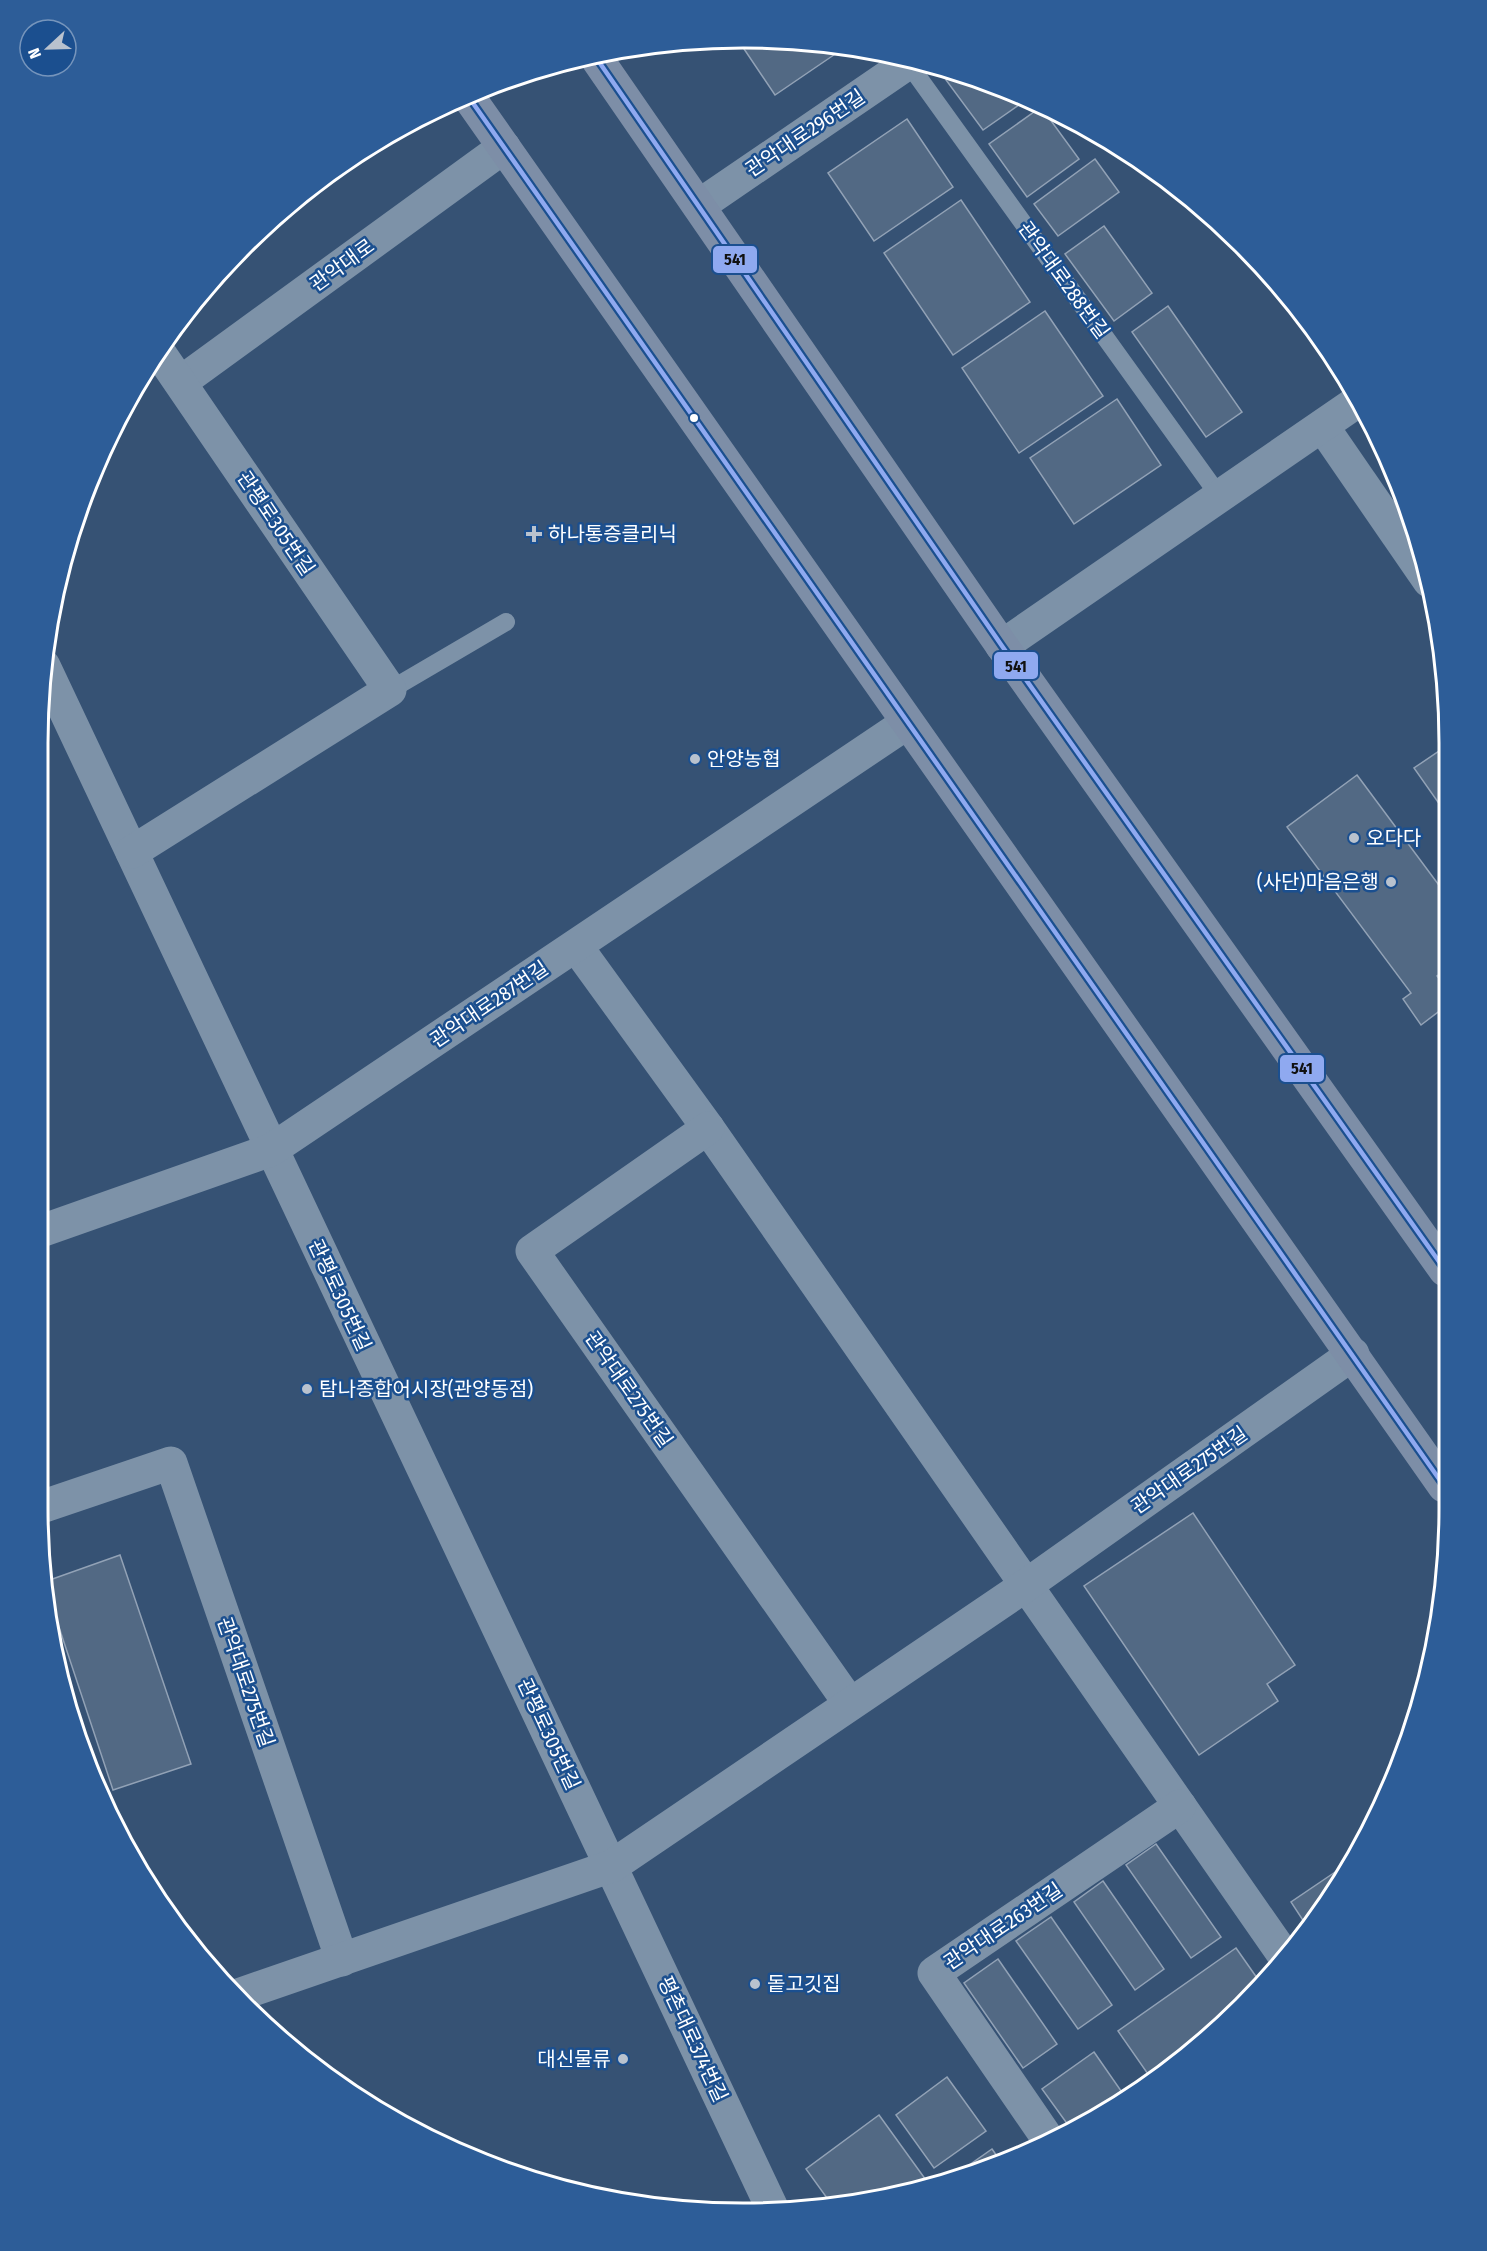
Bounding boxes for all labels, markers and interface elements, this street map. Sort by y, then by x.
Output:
north arrow [18,18,78,78]
text: N [24,45,45,61]
street label: 관악대로296번길 [741,84,869,182]
street label: 관악대로288번길 [1013,217,1115,343]
street label: 관악대로 [305,234,379,296]
line badge: 541 [712,245,758,274]
text: 541 [724,250,746,269]
unlabelled marker [688,412,700,424]
street label: 관평로305번길 [232,466,320,580]
place label: 하나통증클리닉 [548,522,677,546]
marker: 하나통증클리닉 [525,525,543,543]
line badge: 541 [993,651,1039,680]
text: 541 [1005,657,1027,676]
place label: 안양농협 [707,747,781,771]
marker: 안양농협 [688,752,702,766]
place label: 오다다 [1366,826,1421,850]
marker: 오다다 [1347,831,1361,845]
place label: (사단)마음은행 [1257,870,1379,894]
marker: (사단)마음은행 [1384,875,1398,889]
street label: 관악대로287번길 [425,956,553,1052]
line badge: 541 [1279,1054,1325,1083]
text: 541 [1291,1059,1313,1078]
street label: 관평로305번길 [304,1235,376,1355]
street label: 관악대로275번길 [580,1326,678,1452]
place label: 탐나종합어시장(관양동점) [319,1377,533,1401]
marker: 탐나종합어시장(관양동점) [300,1382,314,1396]
street label: 관악대로275번길 [1126,1421,1252,1519]
street label: 관악대로275번길 [212,1614,280,1750]
street label: 관평로305번길 [513,1674,585,1794]
street label: 관악대로263번길 [939,1877,1067,1975]
street label: 평촌대로374번길 [653,1972,733,2106]
place label: 돝고깃집 [767,1972,841,1996]
marker: 돝고깃집 [748,1977,762,1991]
place label: 대신물류 [537,2047,611,2071]
marker: 대신물류 [616,2052,630,2066]

